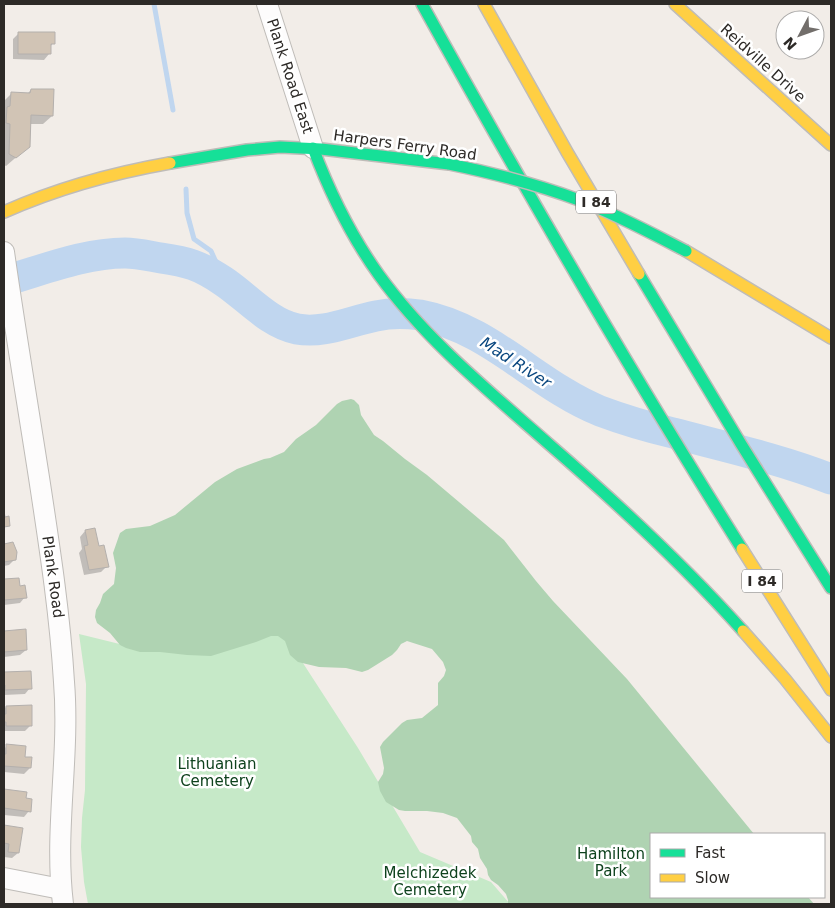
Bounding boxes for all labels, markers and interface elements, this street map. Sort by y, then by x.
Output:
north arrow [775,10,825,60]
street label: Plank Road East [263,16,317,136]
street label: Reidville Drive [717,20,809,106]
text: N [780,34,800,53]
street label: Harpers Ferry Road [332,126,478,164]
road number: I 84 [576,190,616,213]
water label: Mad River [477,333,556,393]
street label: Plank Road [38,535,68,619]
road number: I 84 [742,570,782,592]
park label: Lithuanian Cemetery [178,755,256,790]
legend [650,833,825,898]
text: Fast [695,844,725,862]
park label: Hamilton Park [577,845,645,880]
park label: Melchizedek Cemetery [384,864,477,899]
text: Slow [695,869,730,887]

